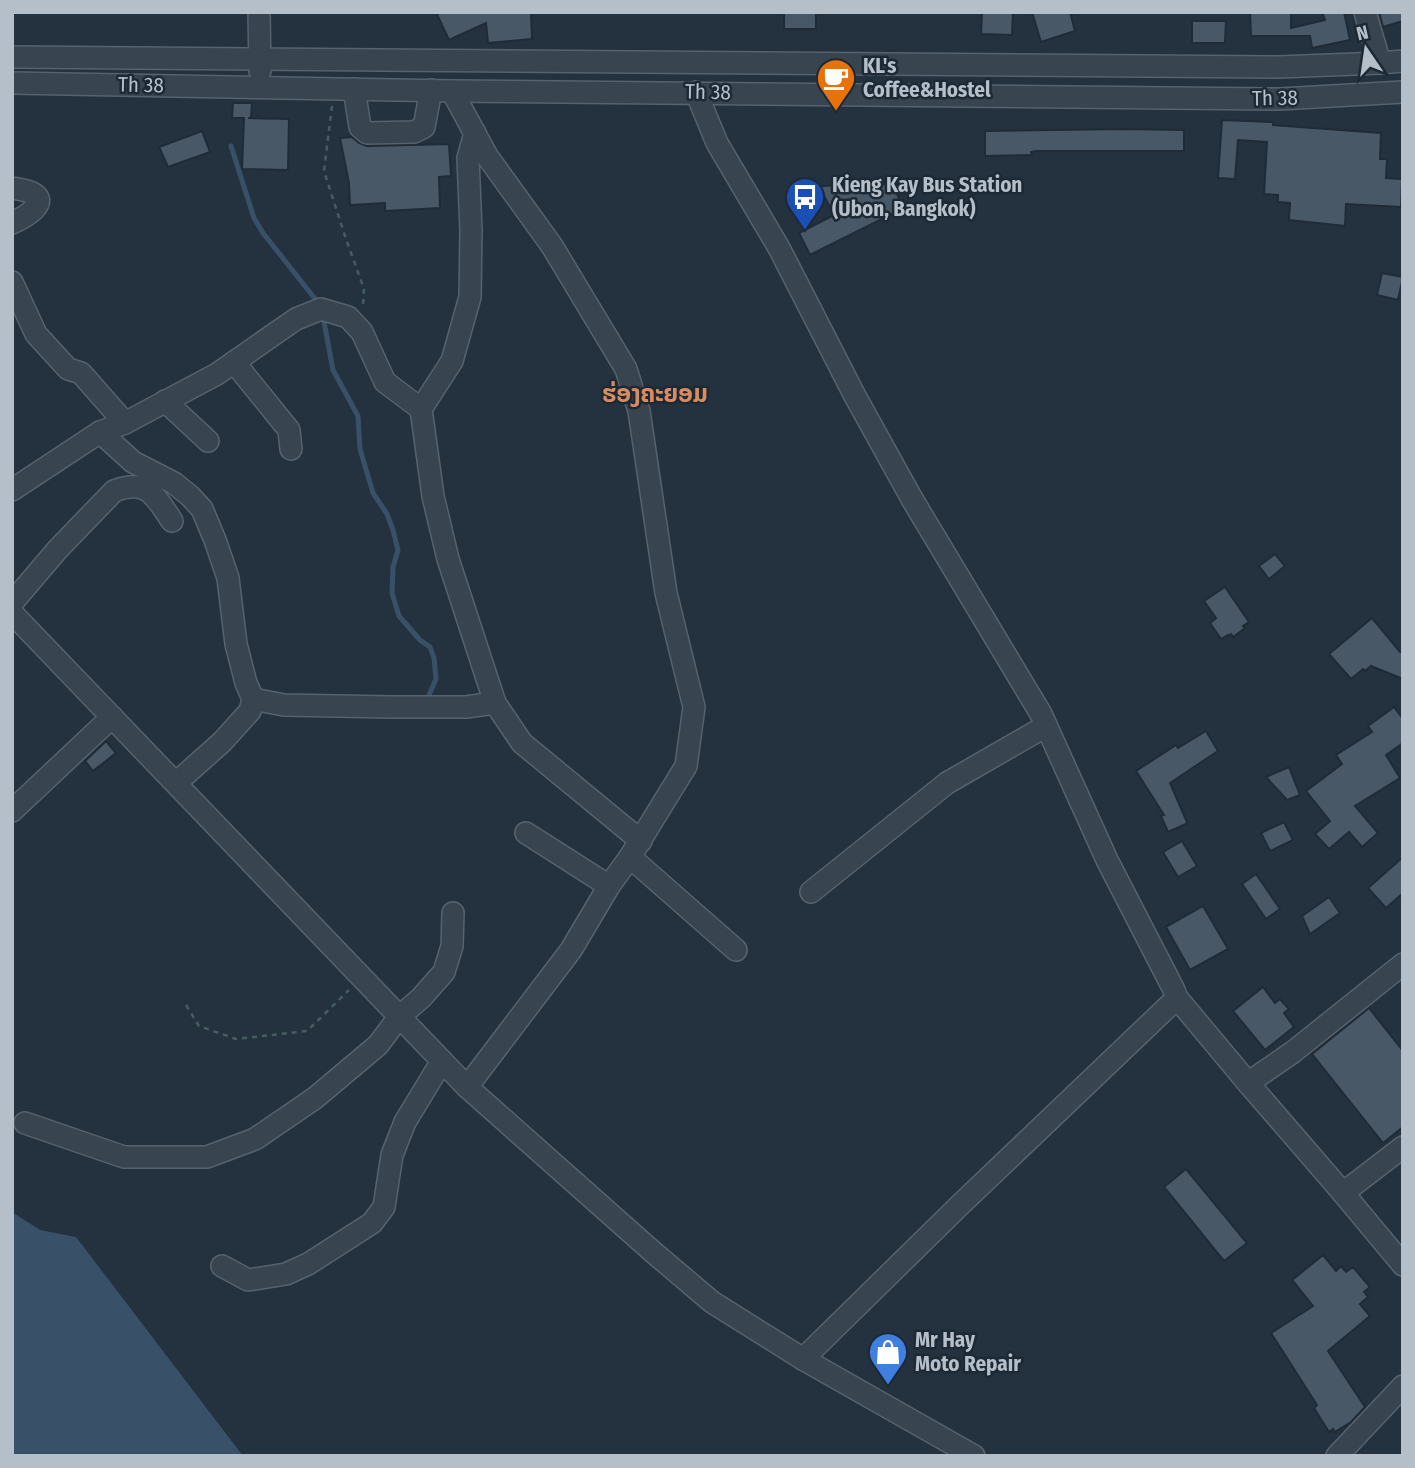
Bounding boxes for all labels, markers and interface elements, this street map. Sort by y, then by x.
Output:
north arrow [1331,14,1401,84]
text: N [1354,20,1370,45]
place label: KL's Coffee&Hostel [863,53,991,103]
cafe icon: KL's Coffee&Hostel [815,57,857,112]
street label: Th 38 [118,72,164,98]
street label: Th 38 [685,79,731,105]
street label: Th 38 [1252,85,1298,111]
place label: Kieng Kay Bus Station (Ubon, Bangkok) [832,172,1022,222]
bus stop icon: Kieng Kay Bus Station (Ubon, Bangkok) [784,176,826,231]
district label: ຮ່ອງຄະຍອມ [602,380,708,408]
place label: Mr Hay Moto Repair [915,1327,1021,1377]
shop icon: Mr Hay Moto Repair [867,1331,909,1386]

